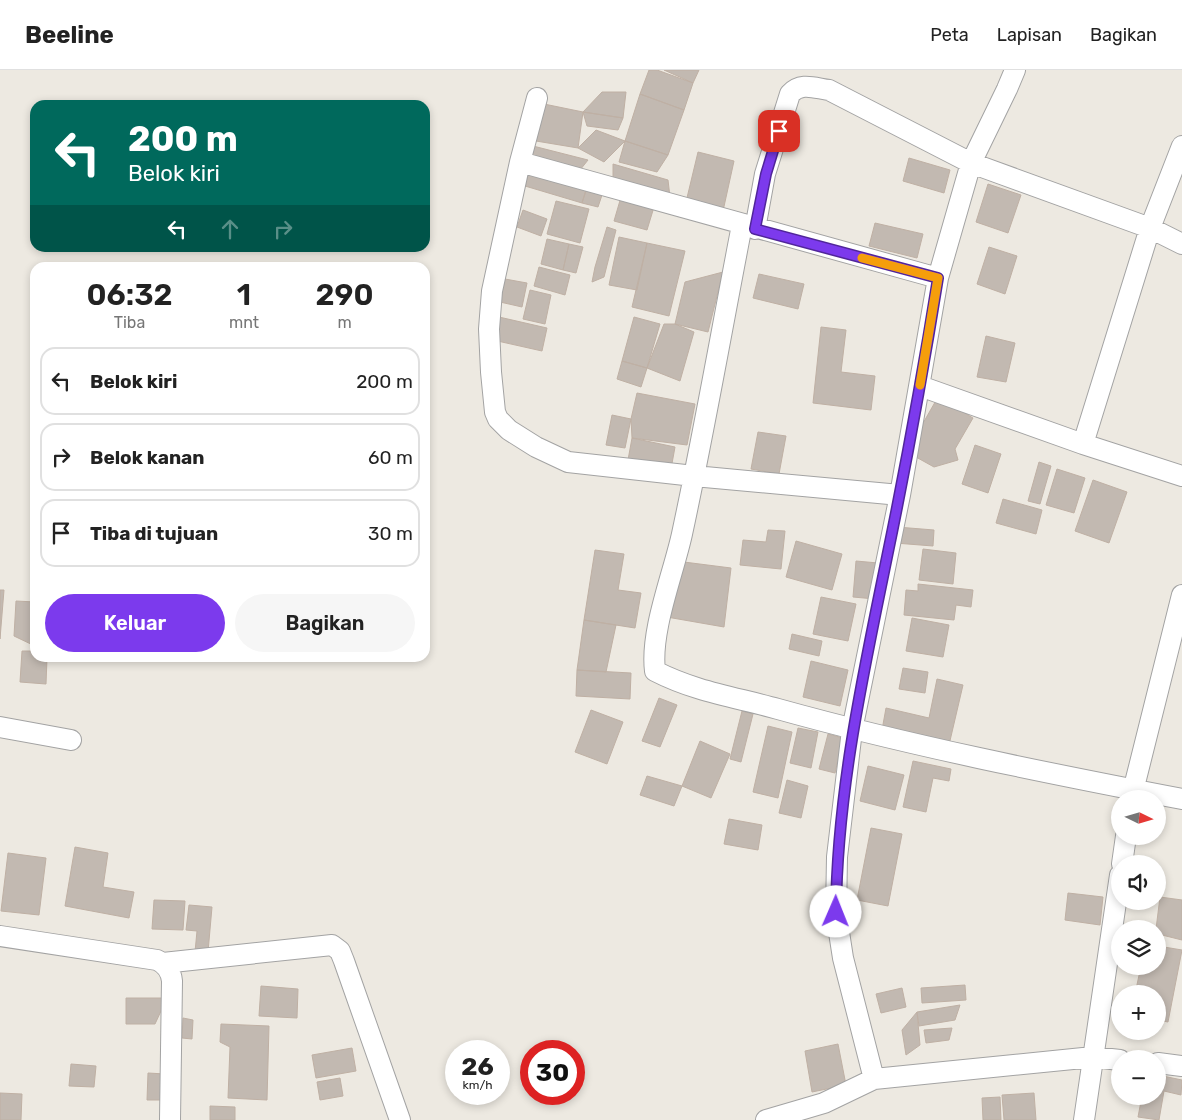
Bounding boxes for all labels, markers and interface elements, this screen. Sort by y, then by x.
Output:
text: Beeline [25,21,114,49]
text: Peta [930,24,969,46]
text: Lapisan [997,24,1062,46]
text: Bagikan [1090,24,1157,46]
pin [758,110,800,152]
icon: arrive [765,117,793,145]
text: 200 m [128,118,238,160]
icon: left [45,120,110,185]
text: Belok kiri [128,160,220,187]
icon: left [163,215,191,243]
icon: ahead [216,215,244,243]
icon: right [269,215,297,243]
text: 06:32 [86,277,173,313]
text: 1 [237,277,251,313]
text: 290 [316,277,373,313]
text: Tiba [114,313,145,332]
text: mnt [229,313,259,332]
text: m [337,313,352,332]
icon: left [47,367,75,395]
text: Belok kiri [90,370,177,393]
text: 200 m [356,370,413,393]
icon: right [47,443,75,471]
text: Belok kanan [90,446,205,469]
text: 60 m [368,446,413,469]
icon: arrive [47,519,75,547]
text: Tiba di tujuan [90,522,218,545]
text: 30 m [368,522,413,545]
button: Keluar [45,594,225,652]
button: Bagikan [235,594,415,652]
north arrow [1111,790,1166,845]
map controls [1111,790,1166,1105]
button: sound [1111,855,1166,910]
position arrow [809,885,861,937]
button: layers [1111,920,1166,975]
button: + [1111,985,1166,1040]
speed limit sign: 30 [520,1040,585,1105]
button: − [1111,1050,1166,1105]
text: 26 [461,1052,494,1081]
text: km/h [463,1078,492,1092]

